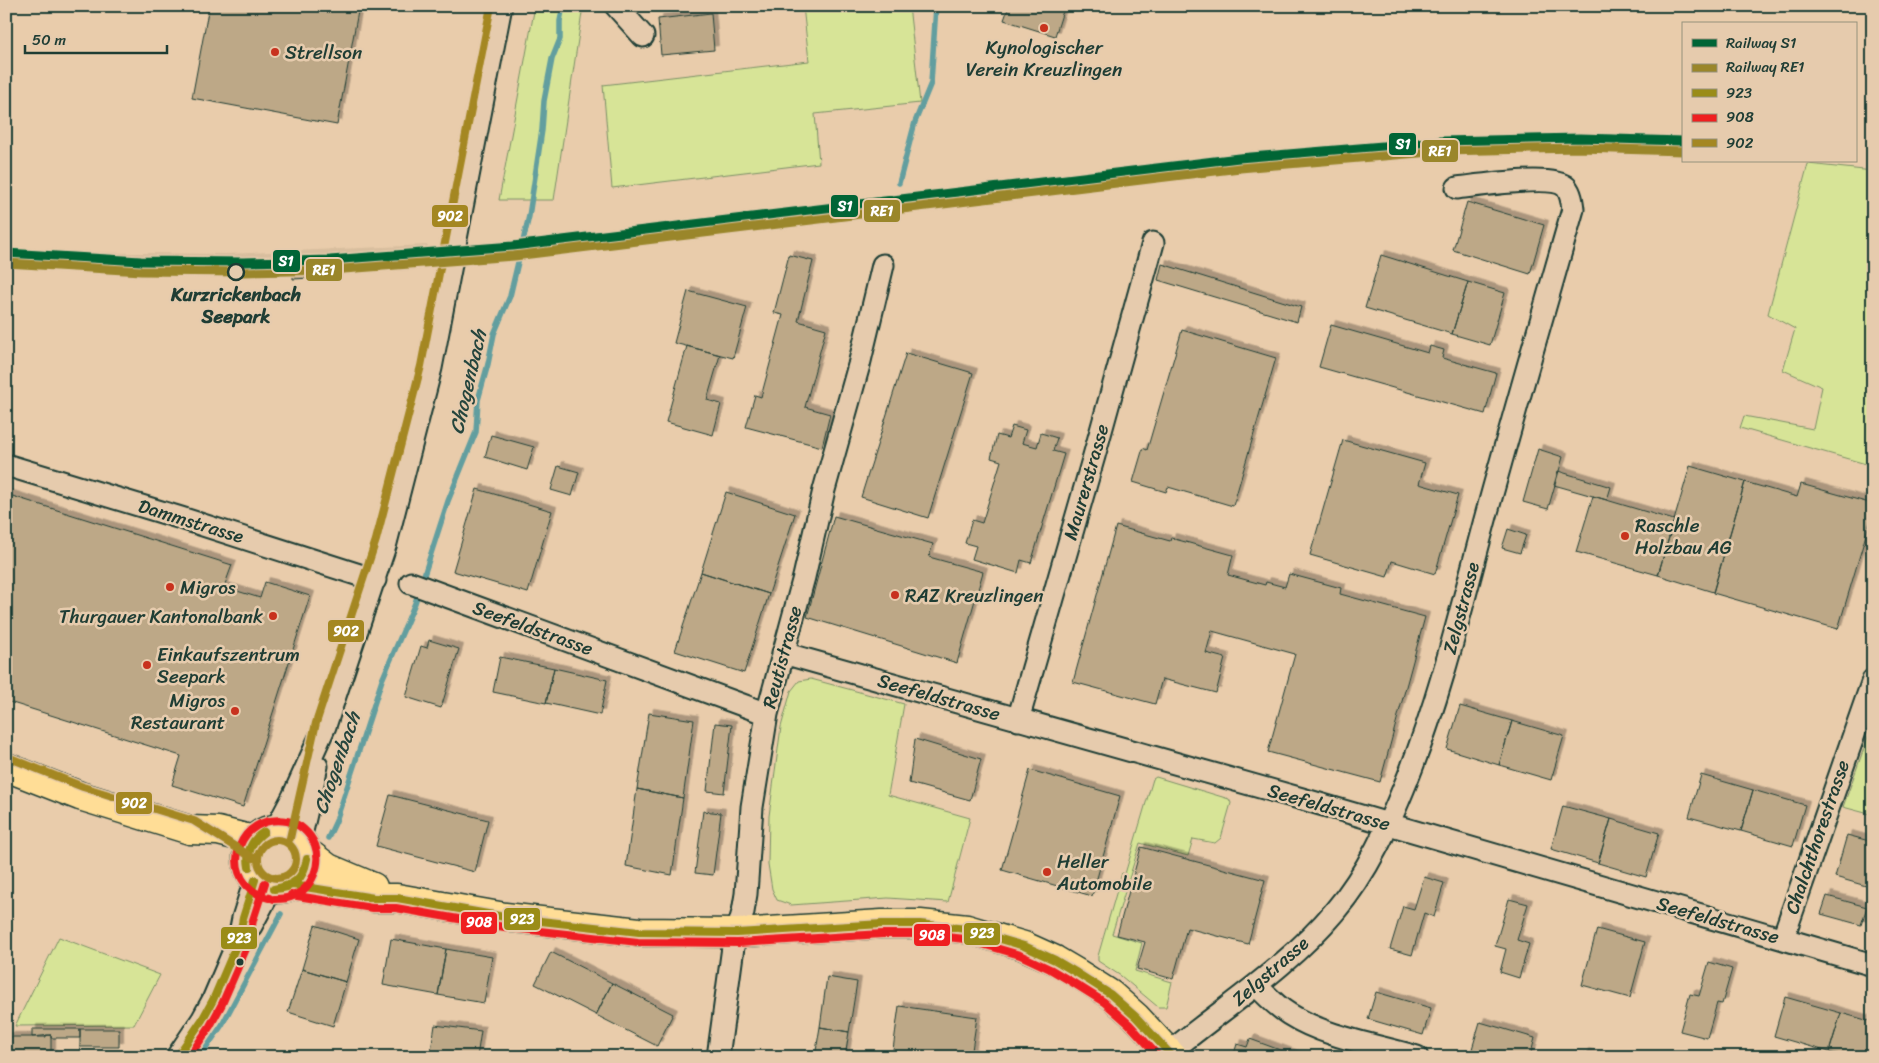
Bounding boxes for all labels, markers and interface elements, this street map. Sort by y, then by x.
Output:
scale bar [25,22,168,54]
marker: Kynologischer Verein Kreuzlingen [1038,22,1050,34]
legend [1682,22,1856,162]
text: 50 m [32,27,67,53]
text: Railway S1 [1726,30,1796,56]
place label: Kynologischer Verein Kreuzlingen [966,31,1122,86]
place label: Strellson [285,36,362,69]
marker: Strellson [269,46,281,58]
text: Railway RE1 [1726,54,1804,80]
text: 923 [1726,80,1752,106]
text: 908 [1726,104,1754,130]
text: 902 [1726,130,1754,156]
line badge: S1 [1388,132,1417,156]
text: S1 [1395,132,1410,157]
line badge: RE1 [1421,139,1459,163]
text: RE1 [1428,139,1451,164]
line badge: S1 [830,194,859,218]
text: S1 [837,194,852,219]
line badge: RE1 [863,199,901,223]
text: RE1 [870,199,893,224]
line badge: 902 [431,204,469,228]
text: 902 [437,204,464,229]
line badge: S1 [272,249,301,273]
text: S1 [278,249,293,274]
line badge: RE1 [305,258,343,282]
text: RE1 [312,258,335,283]
marker: Kurzrickenbach Seepark [227,263,245,281]
place label: Kurzrickenbach Seepark [170,278,301,333]
water label: Chogenbach [439,325,497,438]
street label: Maurerstrasse [1054,420,1118,544]
street label: Dammstrasse [134,489,248,553]
place label: Raschle Holzbau AG [1635,509,1732,564]
marker: Raschle Holzbau AG [1619,530,1631,542]
street label: Zelgstrasse [1433,558,1489,658]
place label: Migros [180,571,236,604]
place label: RAZ Kreuzlingen [905,579,1044,612]
marker: Migros [164,581,176,593]
marker: RAZ Kreuzlingen [889,589,901,601]
street label: Seefeldstrasse [468,591,598,665]
place label: Thurgauer Kantonalbank [59,600,263,633]
street label: Reutistrasse [752,602,812,712]
marker: Thurgauer Kantonalbank [267,610,279,622]
line badge: 902 [327,619,365,643]
text: 902 [333,619,360,644]
place label: Einkaufszentrum Seepark [157,638,300,693]
marker: Einkaufszentrum Seepark [141,659,153,671]
street label: Seefeldstrasse [874,664,1004,730]
place label: Migros Restaurant [131,684,225,739]
marker: Migros Restaurant [229,705,241,717]
water label: Chogenbach [303,706,371,819]
street label: Chalchthorestrasse [1775,755,1859,919]
street label: Seefeldstrasse [1264,774,1394,840]
line badge: 902 [115,791,153,815]
text: 902 [121,791,148,816]
place label: Heller Automobile [1056,845,1152,900]
marker: Heller Automobile [1041,866,1053,878]
street label: Seefeldstrasse [1653,887,1783,953]
line badge: 923 [503,907,541,931]
text: 923 [510,907,534,932]
text: 908 [466,910,492,935]
line badge: 908 [460,911,498,935]
text: 923 [970,921,994,946]
line badge: 923 [963,922,1001,946]
line badge: 908 [913,923,951,947]
text: 908 [919,923,945,948]
line badge: 923 [220,926,258,950]
text: 923 [227,926,251,951]
street label: Zelgstrasse [1224,928,1316,1014]
unlabelled marker [235,957,245,967]

